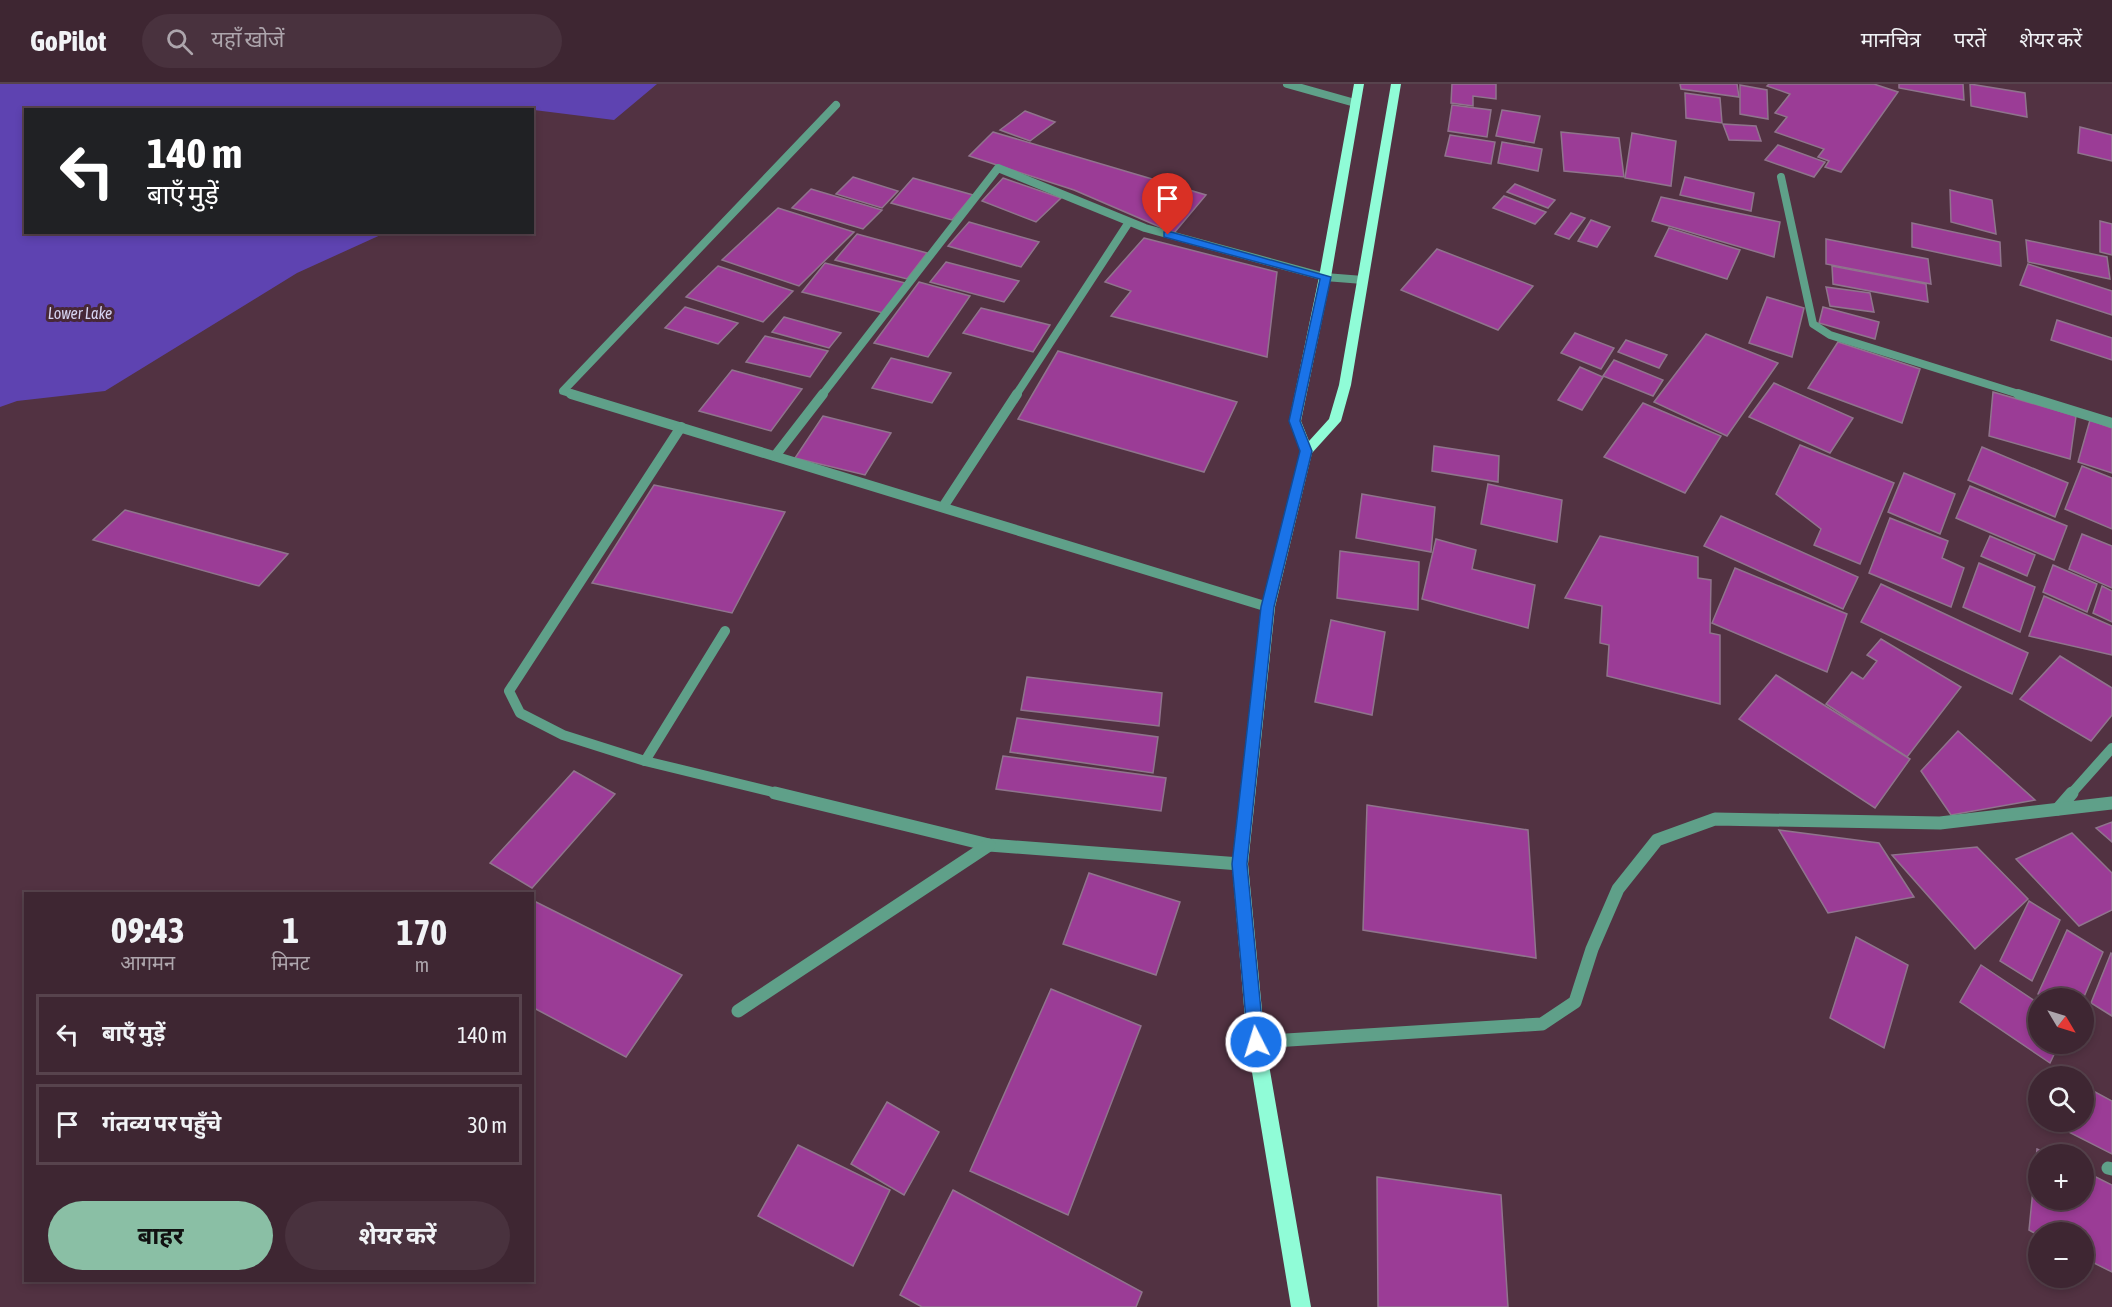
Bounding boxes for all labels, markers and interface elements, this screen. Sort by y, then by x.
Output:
search box [142,14,562,68]
text: GoPilot [30,25,106,57]
icon: search [163,25,196,58]
text: यहाँ खोजें [211,26,284,52]
text: मानचित्र [1861,27,1921,51]
text: परतें [1954,27,1986,51]
text: शेयर करें [2019,27,2082,51]
text: 140 m [147,129,242,177]
icon: left [48,132,126,210]
pin [1142,173,1193,235]
text: बाएँ मुड़ें [147,179,219,210]
icon: arrive [1151,182,1184,215]
water label: Lower Lake [48,304,112,322]
text: 09:43 [111,909,185,951]
text: 1 [282,909,299,951]
text: 170 [397,911,447,953]
text: आगमन [120,951,175,974]
text: मिनट [272,951,310,974]
text: m [415,953,429,976]
north arrow [2028,988,2094,1054]
map controls [2028,988,2094,1288]
position arrow [1224,1010,1288,1074]
icon: left [51,1018,84,1051]
text: बाएँ मुड़ें [102,1020,165,1046]
text: 140 m [457,1022,507,1048]
button: search [2028,1066,2094,1132]
icon: arrive [51,1108,84,1141]
text: गंतव्य पर पहुँचे [102,1110,221,1136]
text: 30 m [467,1112,507,1138]
button: + [2028,1144,2094,1210]
button: बाहर [48,1201,273,1270]
button: शेयर करें [285,1201,510,1270]
button: − [2028,1222,2094,1288]

